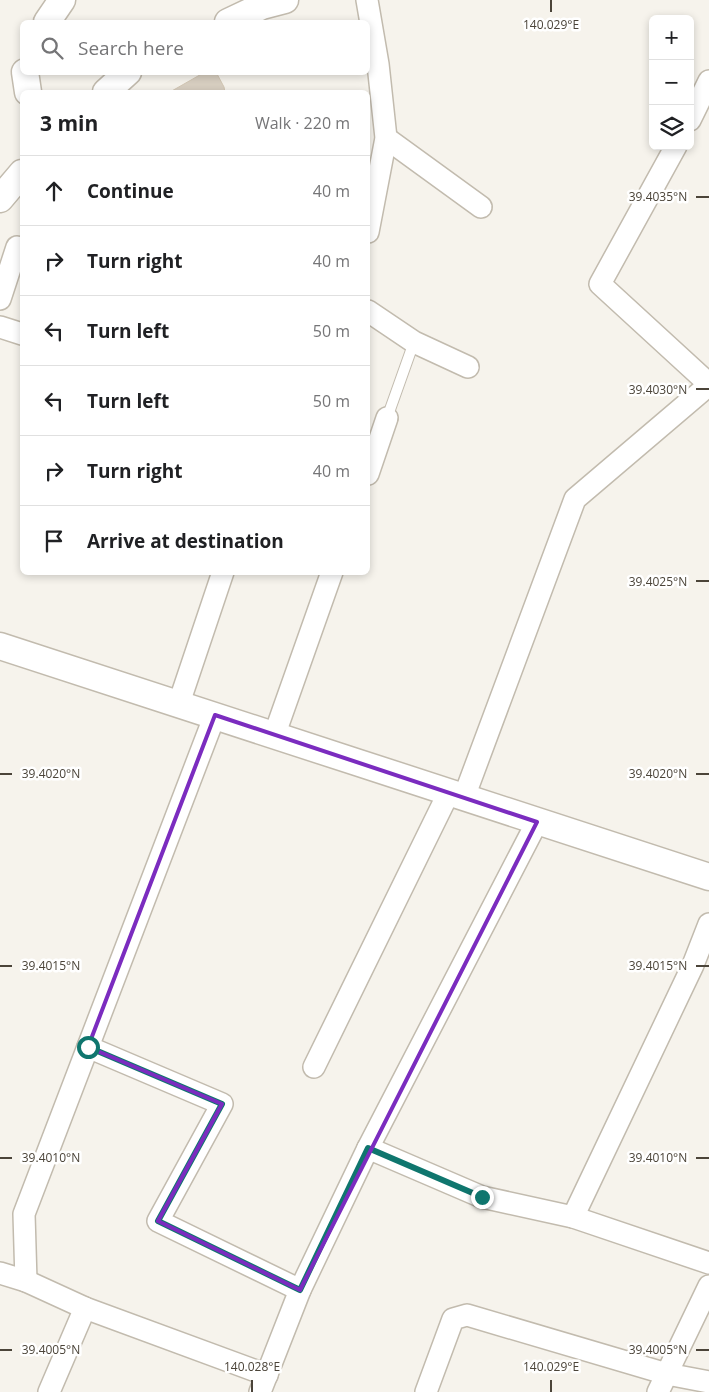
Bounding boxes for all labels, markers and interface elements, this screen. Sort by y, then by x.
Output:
map controls [649,15,694,150]
button: + [649,15,694,60]
text: 140.029°E [523,16,579,33]
search box [20,20,370,75]
icon: search [38,34,66,62]
text: Search here [78,35,184,61]
button: − [649,60,694,105]
button: layers [649,105,694,150]
text: 3 min [40,109,98,137]
text: Walk · 220 m [255,112,350,134]
icon: ahead [40,177,68,205]
text: Continue [87,178,174,204]
text: 40 m [313,180,350,202]
text: 39.4035°N [629,188,687,205]
icon: right [40,247,68,275]
text: Turn right [87,248,182,274]
text: 40 m [313,250,350,272]
icon: left [40,317,68,345]
text: Turn left [87,318,169,344]
text: 50 m [313,320,350,342]
text: 39.4030°N [629,381,687,398]
icon: left [40,387,68,415]
text: Turn left [87,388,169,414]
text: 50 m [313,390,350,412]
icon: right [40,457,68,485]
text: Turn right [87,458,182,484]
text: 40 m [313,460,350,482]
icon: arrive [40,527,68,555]
text: Arrive at destination [87,528,284,554]
text: 39.4025°N [629,573,687,590]
text: 39.4020°N [22,765,80,782]
text: 39.4020°N [629,765,687,782]
text: 39.4015°N [22,957,80,974]
text: 39.4015°N [629,957,687,974]
route start [77,1036,100,1059]
text: 39.4010°N [22,1149,80,1166]
text: 39.4010°N [629,1149,687,1166]
route end [471,1186,494,1209]
text: 39.4005°N [22,1341,80,1358]
text: 39.4005°N [629,1341,687,1358]
text: 140.028°E [224,1358,280,1375]
text: 140.029°E [523,1358,579,1375]

